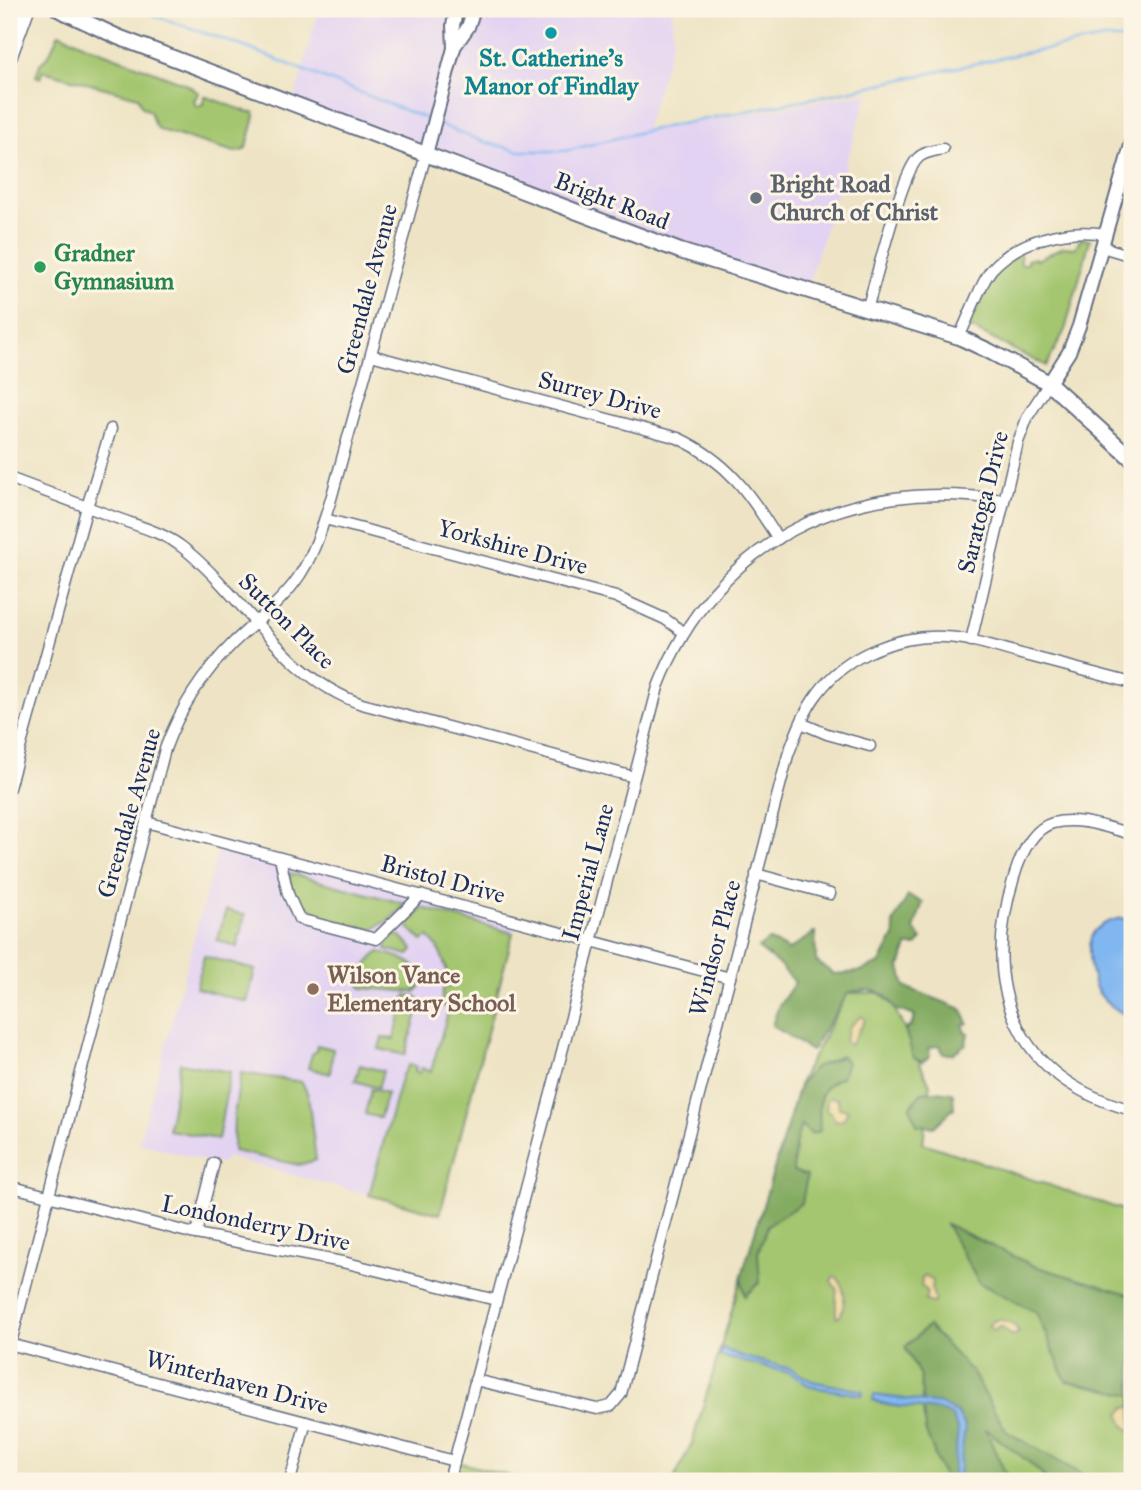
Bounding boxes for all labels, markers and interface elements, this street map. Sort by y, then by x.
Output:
marker: St. Catherine's Manor of Findlay [543,25,559,41]
place label: St. Catherine's Manor of Findlay [464,43,640,101]
street label: Bright Road [550,165,674,237]
place label: Bright Road Church of Christ [770,169,938,227]
marker: Bright Road Church of Christ [748,190,764,206]
street label: Greendale Avenue [330,201,404,377]
place label: Gradner Gymnasium [54,238,175,296]
marker: Gradner Gymnasium [32,259,48,275]
street label: Surrey Drive [535,364,665,426]
street label: Saratoga Drive [951,428,1015,576]
street label: Yorkshire Drive [435,513,591,581]
street label: Sutton Place [232,566,342,676]
street label: Greendale Avenue [90,725,168,901]
street label: Imperial Lane [555,800,621,944]
street label: Bristol Drive [377,848,509,910]
street label: Windsor Place [682,876,748,1020]
place label: Wilson Vance Elementary School [327,960,516,1018]
marker: Wilson Vance Elementary School [305,981,321,997]
street label: Londonderry Drive [159,1188,353,1258]
street label: Winterhaven Drive [142,1343,332,1421]

